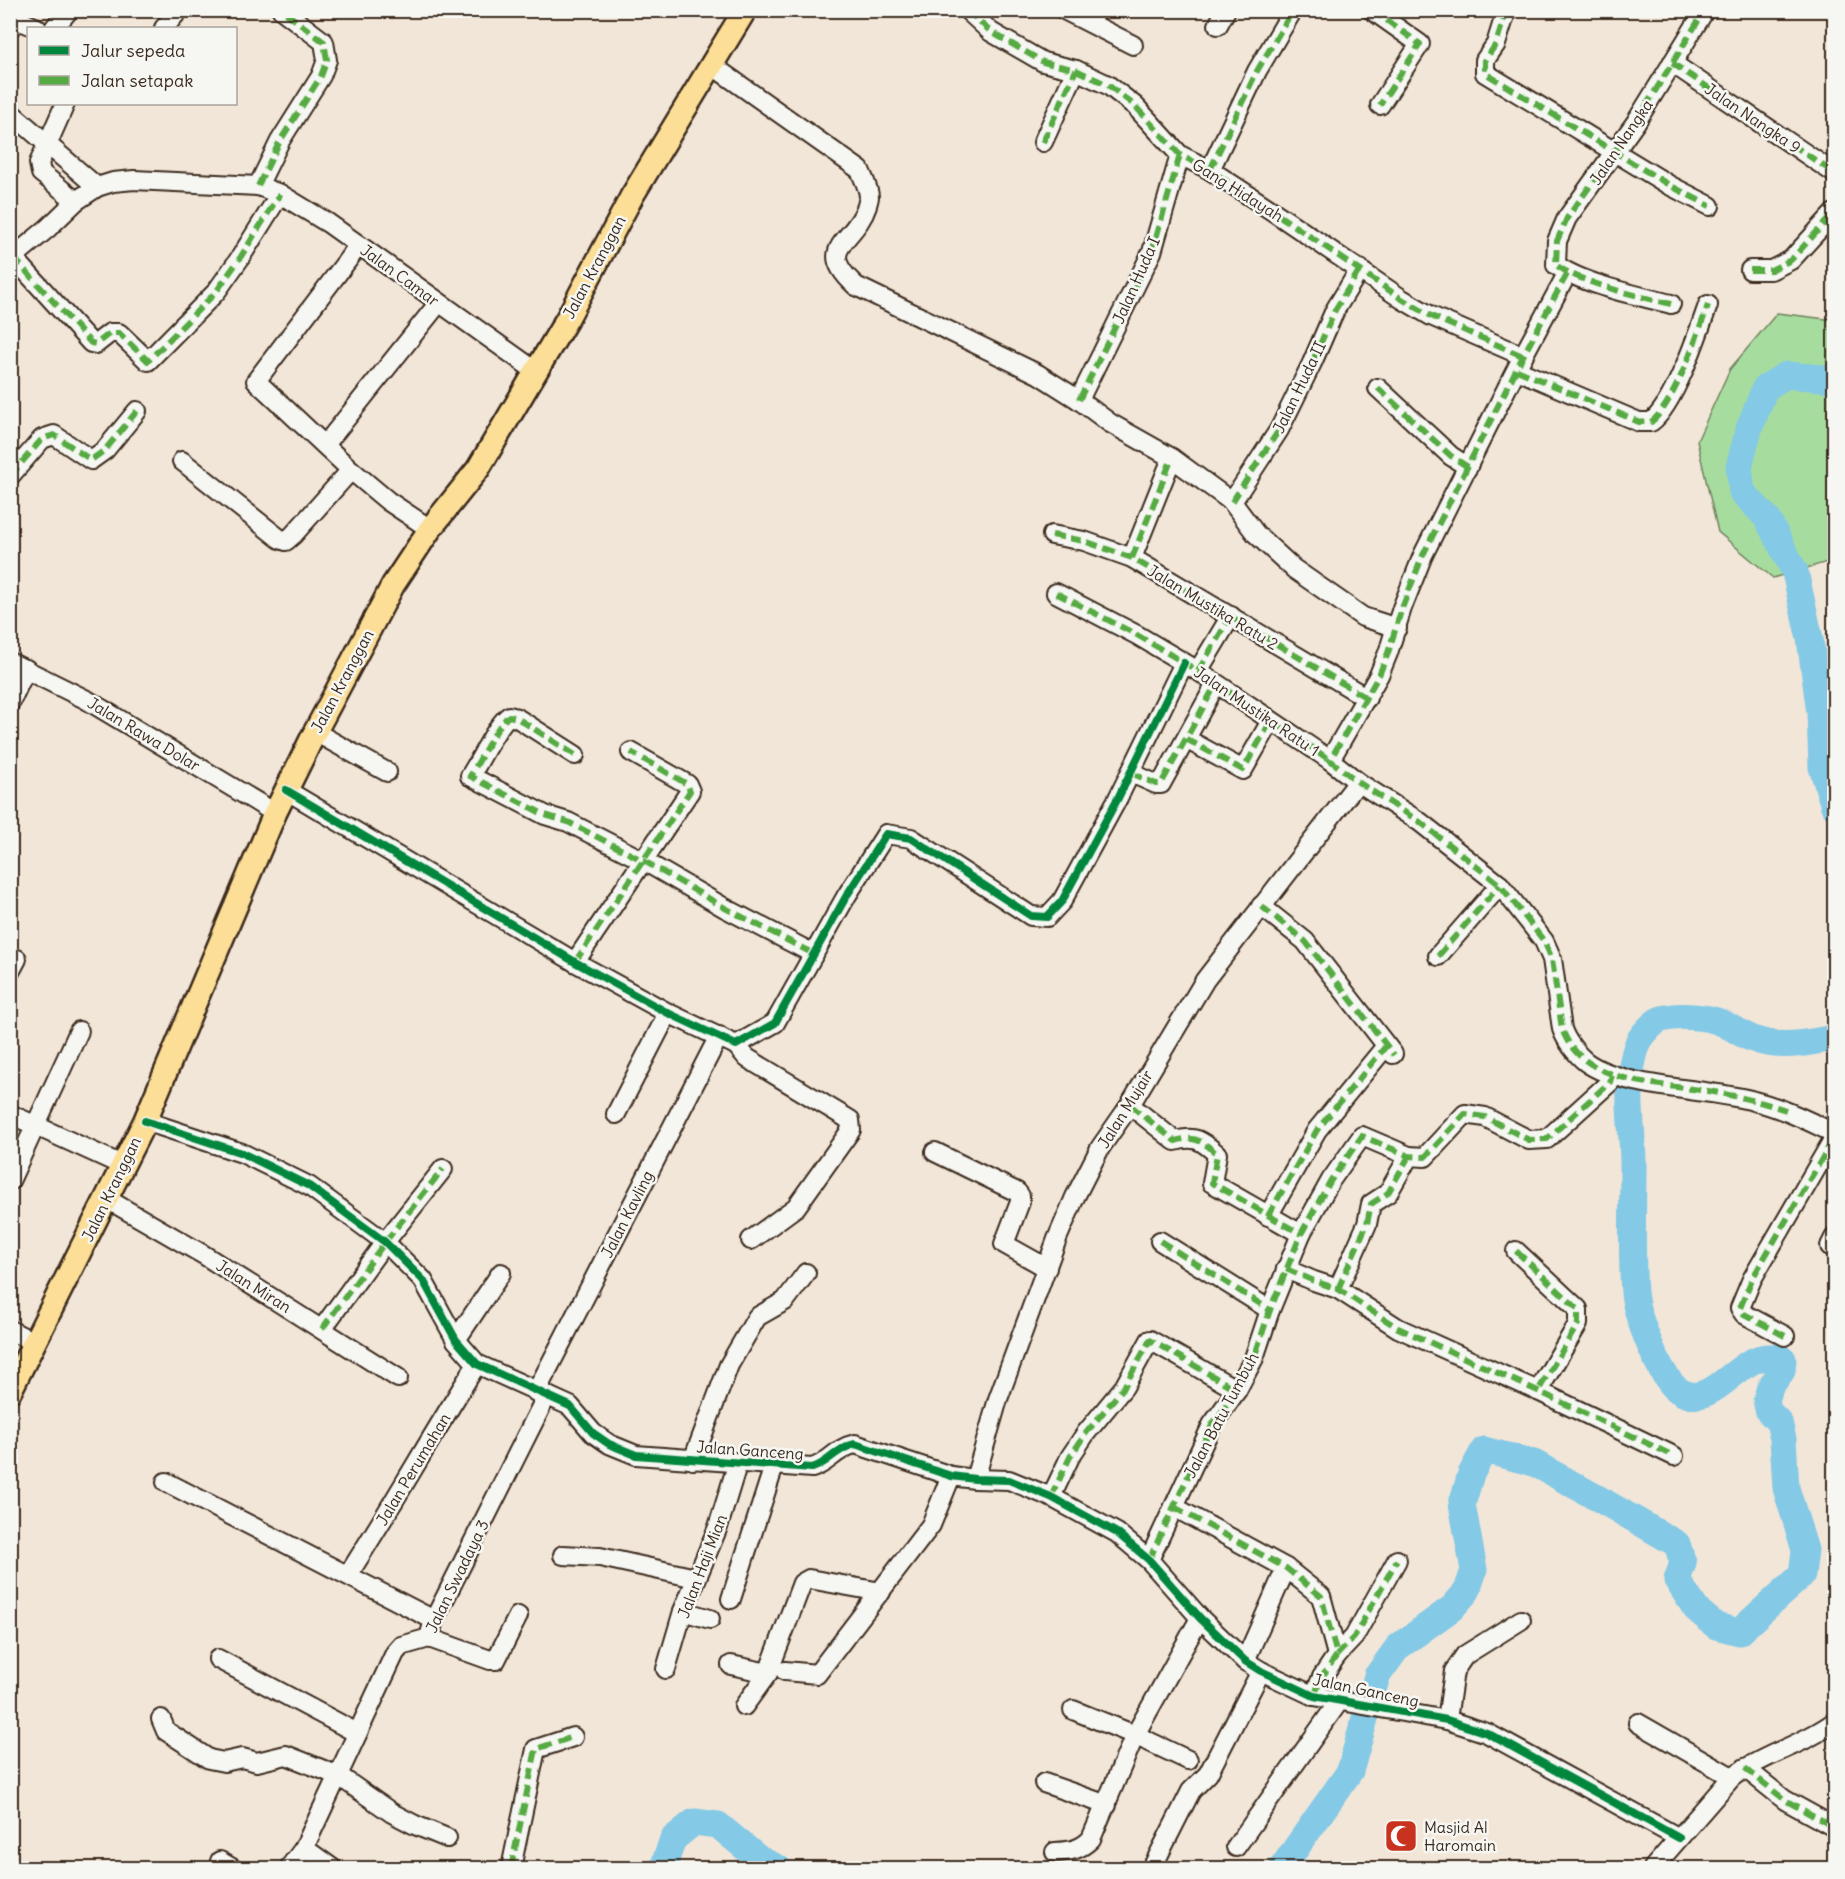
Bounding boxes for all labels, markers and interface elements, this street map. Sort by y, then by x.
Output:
legend [27,27,237,105]
text: Jalur sepeda [81,39,185,62]
text: Jalan setapak [81,69,193,92]
street label: Jalan Nangka 9 [1701,79,1805,157]
street label: Jalan Nangka [1585,96,1657,188]
street label: Gang Hidayah [1189,154,1287,226]
street label: Jalan Kranggan [558,212,630,322]
street label: Jalan Huda I [1108,233,1164,327]
street label: Jalan Camar [357,240,444,310]
street label: Jalan Huda II [1268,338,1330,436]
street label: Jalan Mustika Ratu 2 [1144,560,1282,654]
street label: Jalan Kranggan [306,626,378,736]
street label: Jalan Mustika Ratu 1 [1191,662,1323,760]
street label: Jalan Rawa Dolar [84,693,204,776]
street label: Jalan Mujair [1093,1066,1157,1152]
street label: Jalan Kranggan [77,1133,145,1245]
street label: Jalan Kavling [597,1167,657,1261]
street label: Jalan Miran [213,1255,295,1317]
street label: Jalan Batu Tumbuh [1179,1349,1263,1481]
street label: Jalan Perumahan [372,1409,454,1529]
street label: Jalan Ganceng [696,1436,804,1464]
street label: Jalan Haji Mian [673,1511,731,1621]
street label: Jalan Swadaya 3 [421,1516,493,1636]
street label: Jalan Ganceng [1311,1669,1421,1711]
place label: Masjid Al Haromain [1424,1817,1496,1855]
mosque icon: Masjid Al Haromain [1383,1818,1419,1854]

